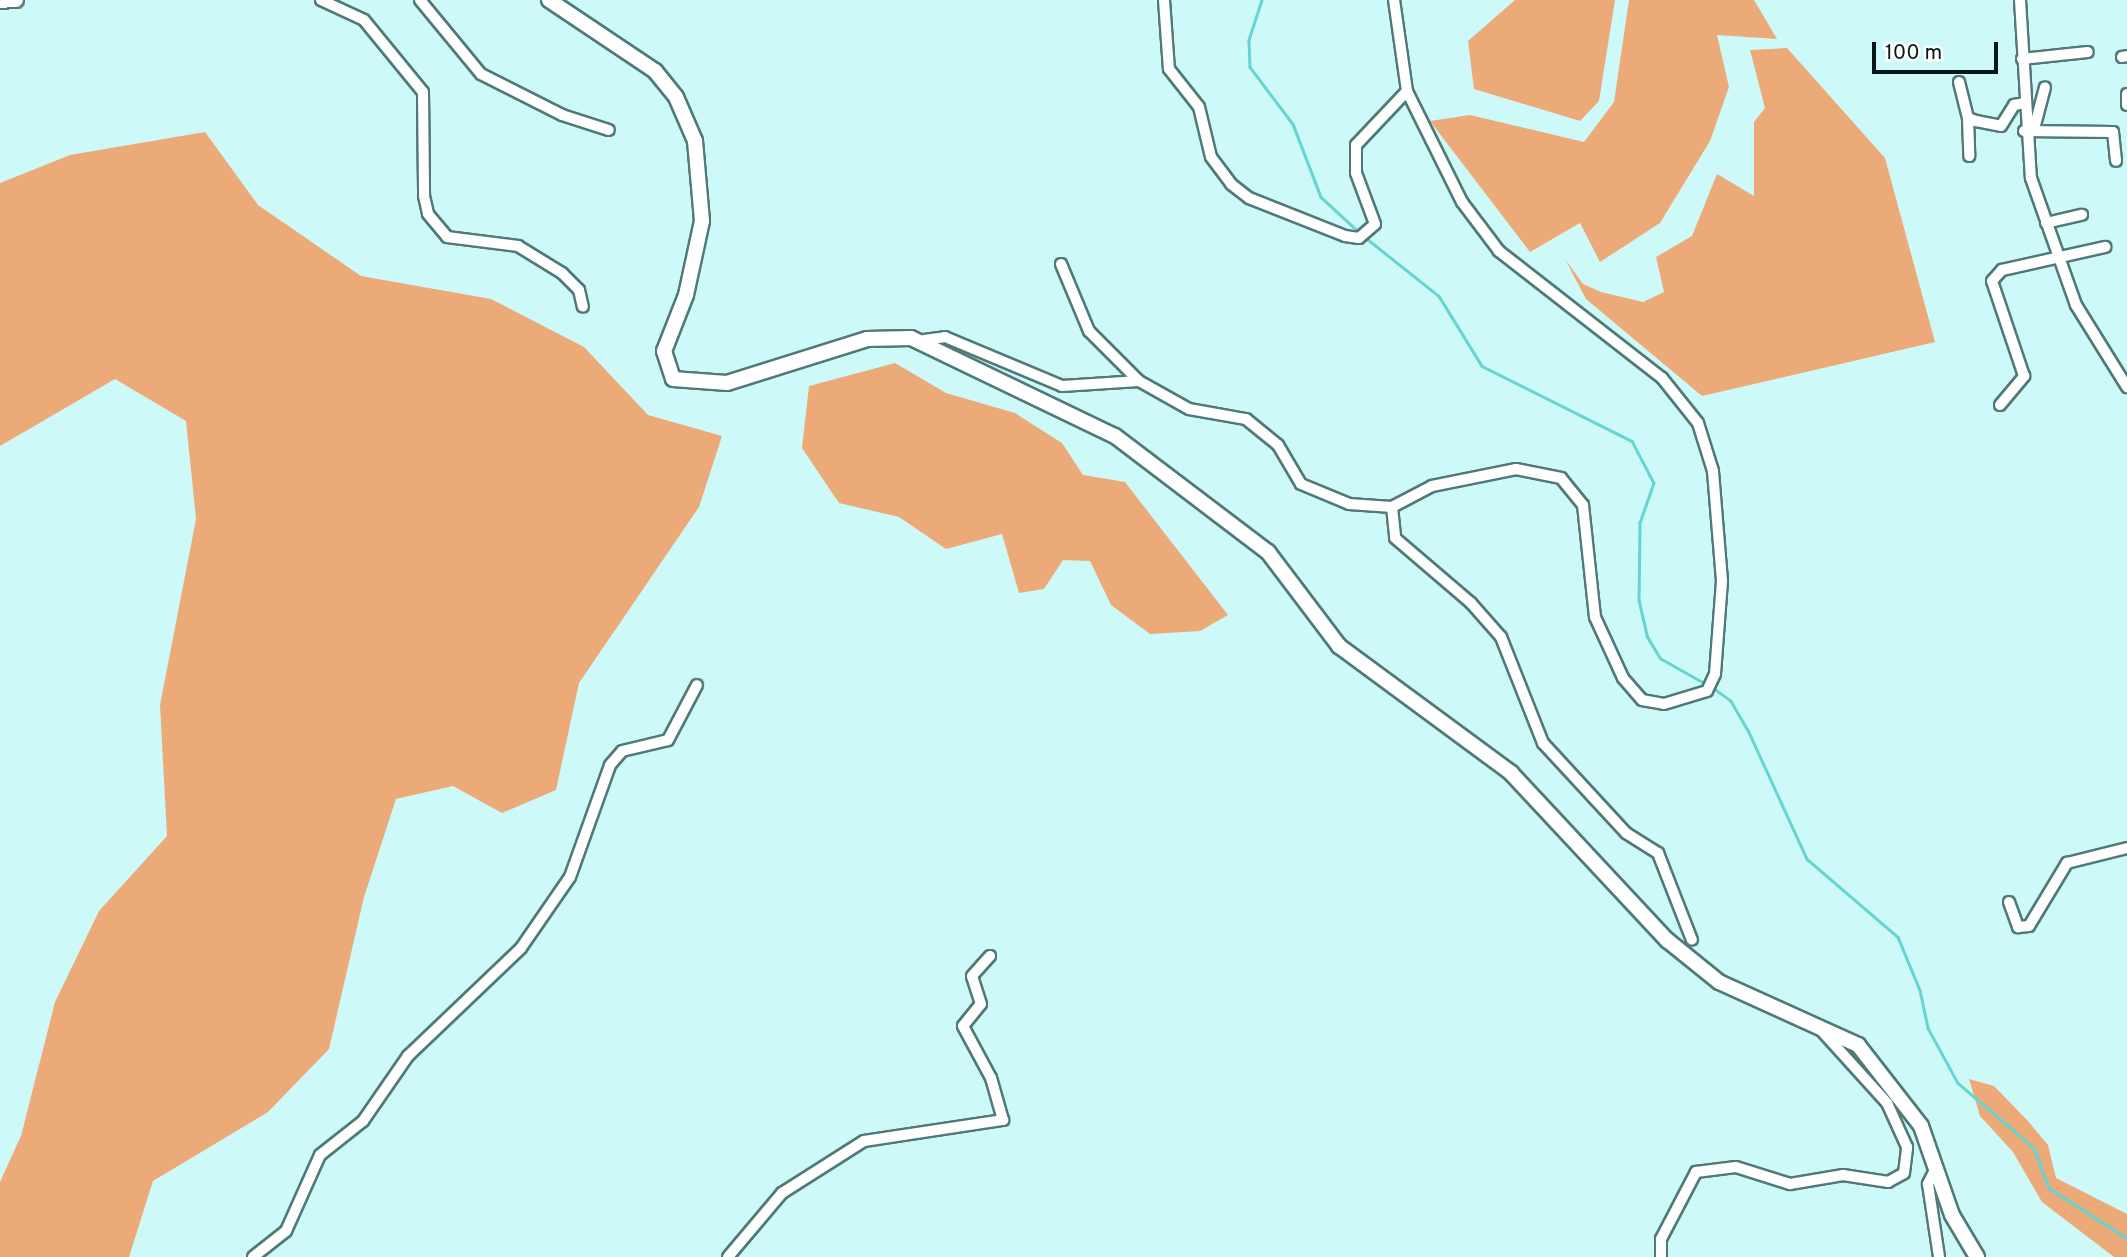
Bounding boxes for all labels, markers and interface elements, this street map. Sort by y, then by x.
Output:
scale bar [1875,28,2001,72]
text: 100 m [1885,40,1942,67]

